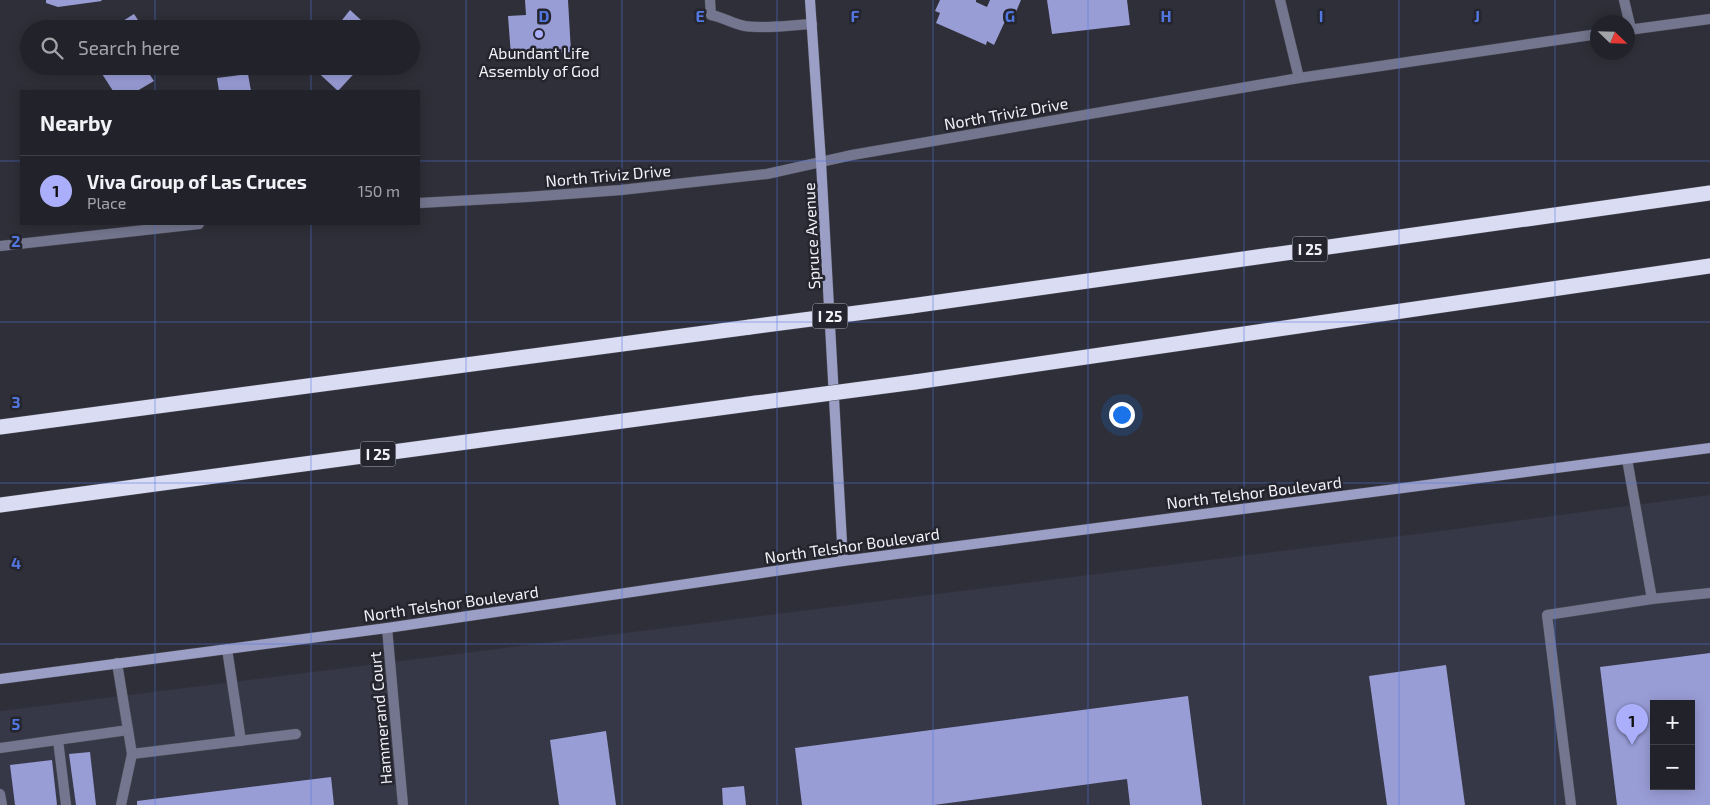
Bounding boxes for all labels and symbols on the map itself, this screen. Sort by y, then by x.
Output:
text: D [539,6,550,25]
text: E [695,6,705,25]
text: F [851,6,860,25]
text: G [1005,6,1015,25]
text: H [1160,6,1172,25]
text: I [1319,6,1323,25]
text: J [1474,6,1480,25]
north arrow [1590,15,1635,60]
marker: Abundant Life Assembly of God [533,28,545,40]
place label: Abundant Life Assembly of God [479,43,599,80]
street label: North Triviz Drive [942,93,1070,133]
street label: North Triviz Drive [545,160,671,190]
street label: Spruce Avenue [799,182,823,290]
text: 2 [11,231,21,250]
road number: I 25 [1292,236,1328,262]
road number: I 25 [812,304,848,328]
text: 3 [11,392,21,411]
your location [1109,402,1135,428]
road number: I 25 [360,442,396,466]
street label: North Telshor Boulevard [1165,472,1343,512]
street label: North Telshor Boulevard [763,523,941,567]
text: 4 [11,553,21,572]
street label: North Telshor Boulevard [362,581,540,625]
street label: Hammerand Court [365,651,395,785]
pin: 1 [1616,704,1648,745]
text: 5 [12,714,21,733]

